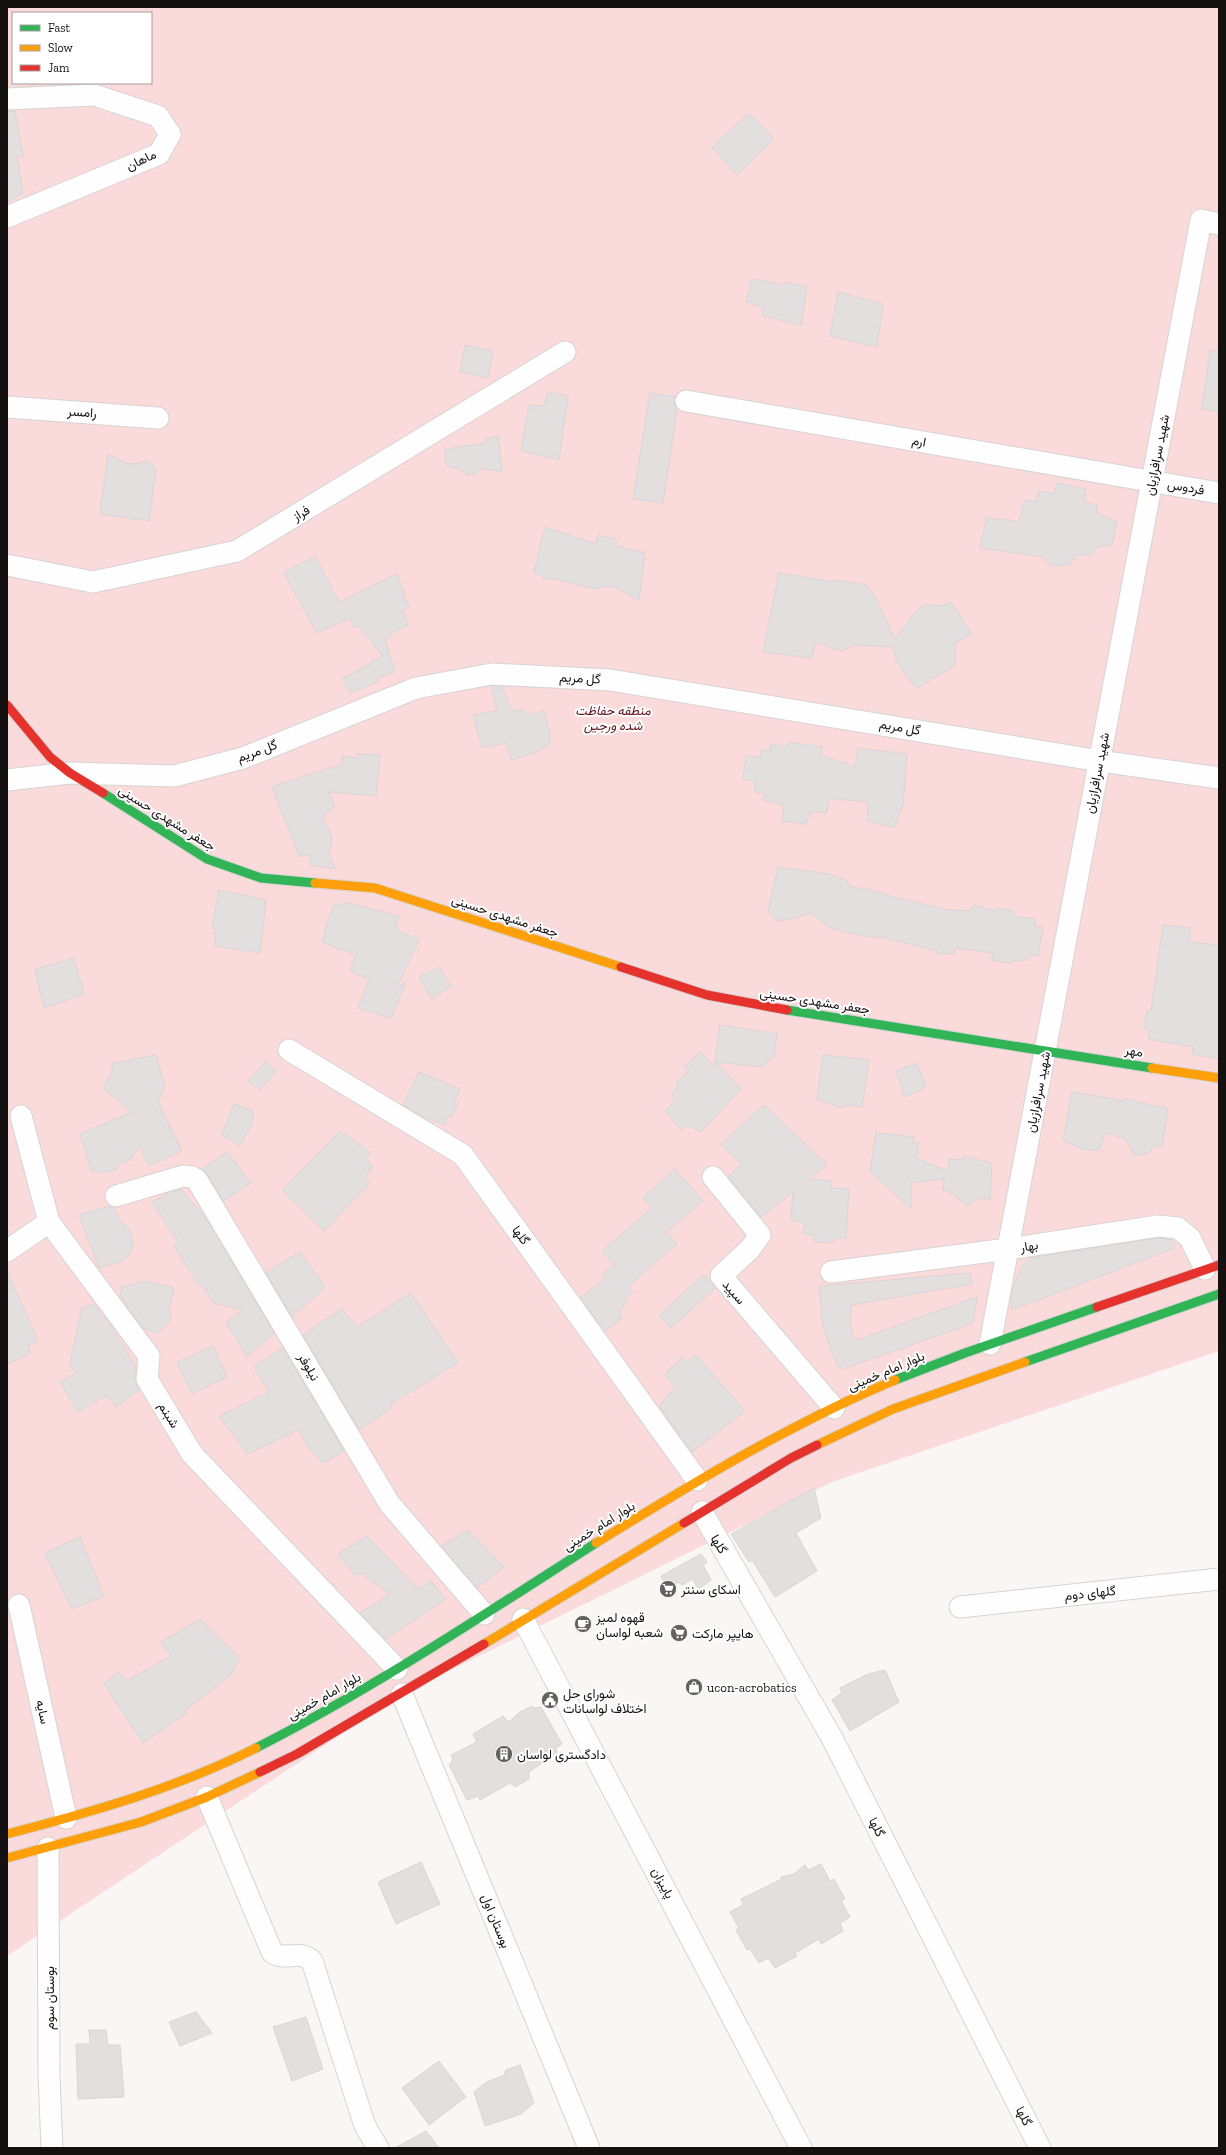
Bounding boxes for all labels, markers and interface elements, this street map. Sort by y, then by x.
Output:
legend [12,12,152,84]
text: Fast [48,21,71,35]
text: Slow [48,41,74,55]
text: Jam [48,61,70,75]
street label: ماهان [124,146,159,175]
street label: رامسر [66,403,97,422]
street label: شهید سرافرازیان [1142,413,1173,497]
street label: ارم [911,432,927,451]
street label: فردوس [1166,476,1206,499]
street label: فراز [289,502,313,525]
street label: گل مریم [559,669,601,688]
park label: منطقه حفاظت شده ورجین [575,703,651,734]
street label: گل مریم [878,716,922,739]
street label: شهید سرافرازیان [1082,731,1113,815]
street label: گل مریم [235,737,280,766]
street label: جعفر مشهدی حسینی [115,782,218,855]
street label: جعفر مشهدی حسینی [449,892,560,941]
street label: جعفر مشهدی حسینی [759,985,871,1018]
street label: مهر [1123,1042,1144,1061]
street label: شهید سرافرازیان [1023,1050,1054,1134]
street label: گلها [508,1223,533,1248]
street label: بهار [1018,1237,1039,1256]
street label: سپید [718,1277,749,1308]
street label: بلوار امام خمینی [845,1348,927,1395]
street label: نیلوفر [294,1350,323,1384]
street label: شبنم [155,1399,182,1431]
street label: بلوار امام خمینی [560,1498,638,1555]
street label: گلها [707,1532,731,1557]
supermarket icon: اسکای سنتر [658,1579,678,1599]
place label: اسکای سنتر [680,1582,741,1598]
street label: گلهای دوم [1064,1583,1117,1604]
place label: قهوه لمیز شعبه لواسان [595,1610,663,1641]
cafe icon: قهوه لمیز شعبه لواسان [573,1614,593,1634]
supermarket icon: هایپر مارکت [669,1623,689,1643]
place label: هایپر مارکت [692,1626,754,1643]
street label: بلوار امام خمینی [285,1669,364,1724]
shop icon: ucon-acrobatics [684,1677,704,1697]
place label: ucon-acrobatics [707,1680,797,1695]
place label: شورای حل اختلاف لواسانات [563,1686,646,1717]
public building icon: شورای حل اختلاف لواسانات [540,1690,560,1710]
street label: سایه [33,1698,53,1726]
building icon: دادگستری لواسان [494,1744,514,1764]
place label: دادگستری لواسان [517,1747,606,1763]
street label: گلها [865,1815,888,1840]
street label: پاییزان [647,1865,677,1902]
street label: بوستان اول [477,1892,514,1951]
street label: بوستان سوم [42,1966,58,2030]
street label: گلها [1012,2104,1035,2129]

